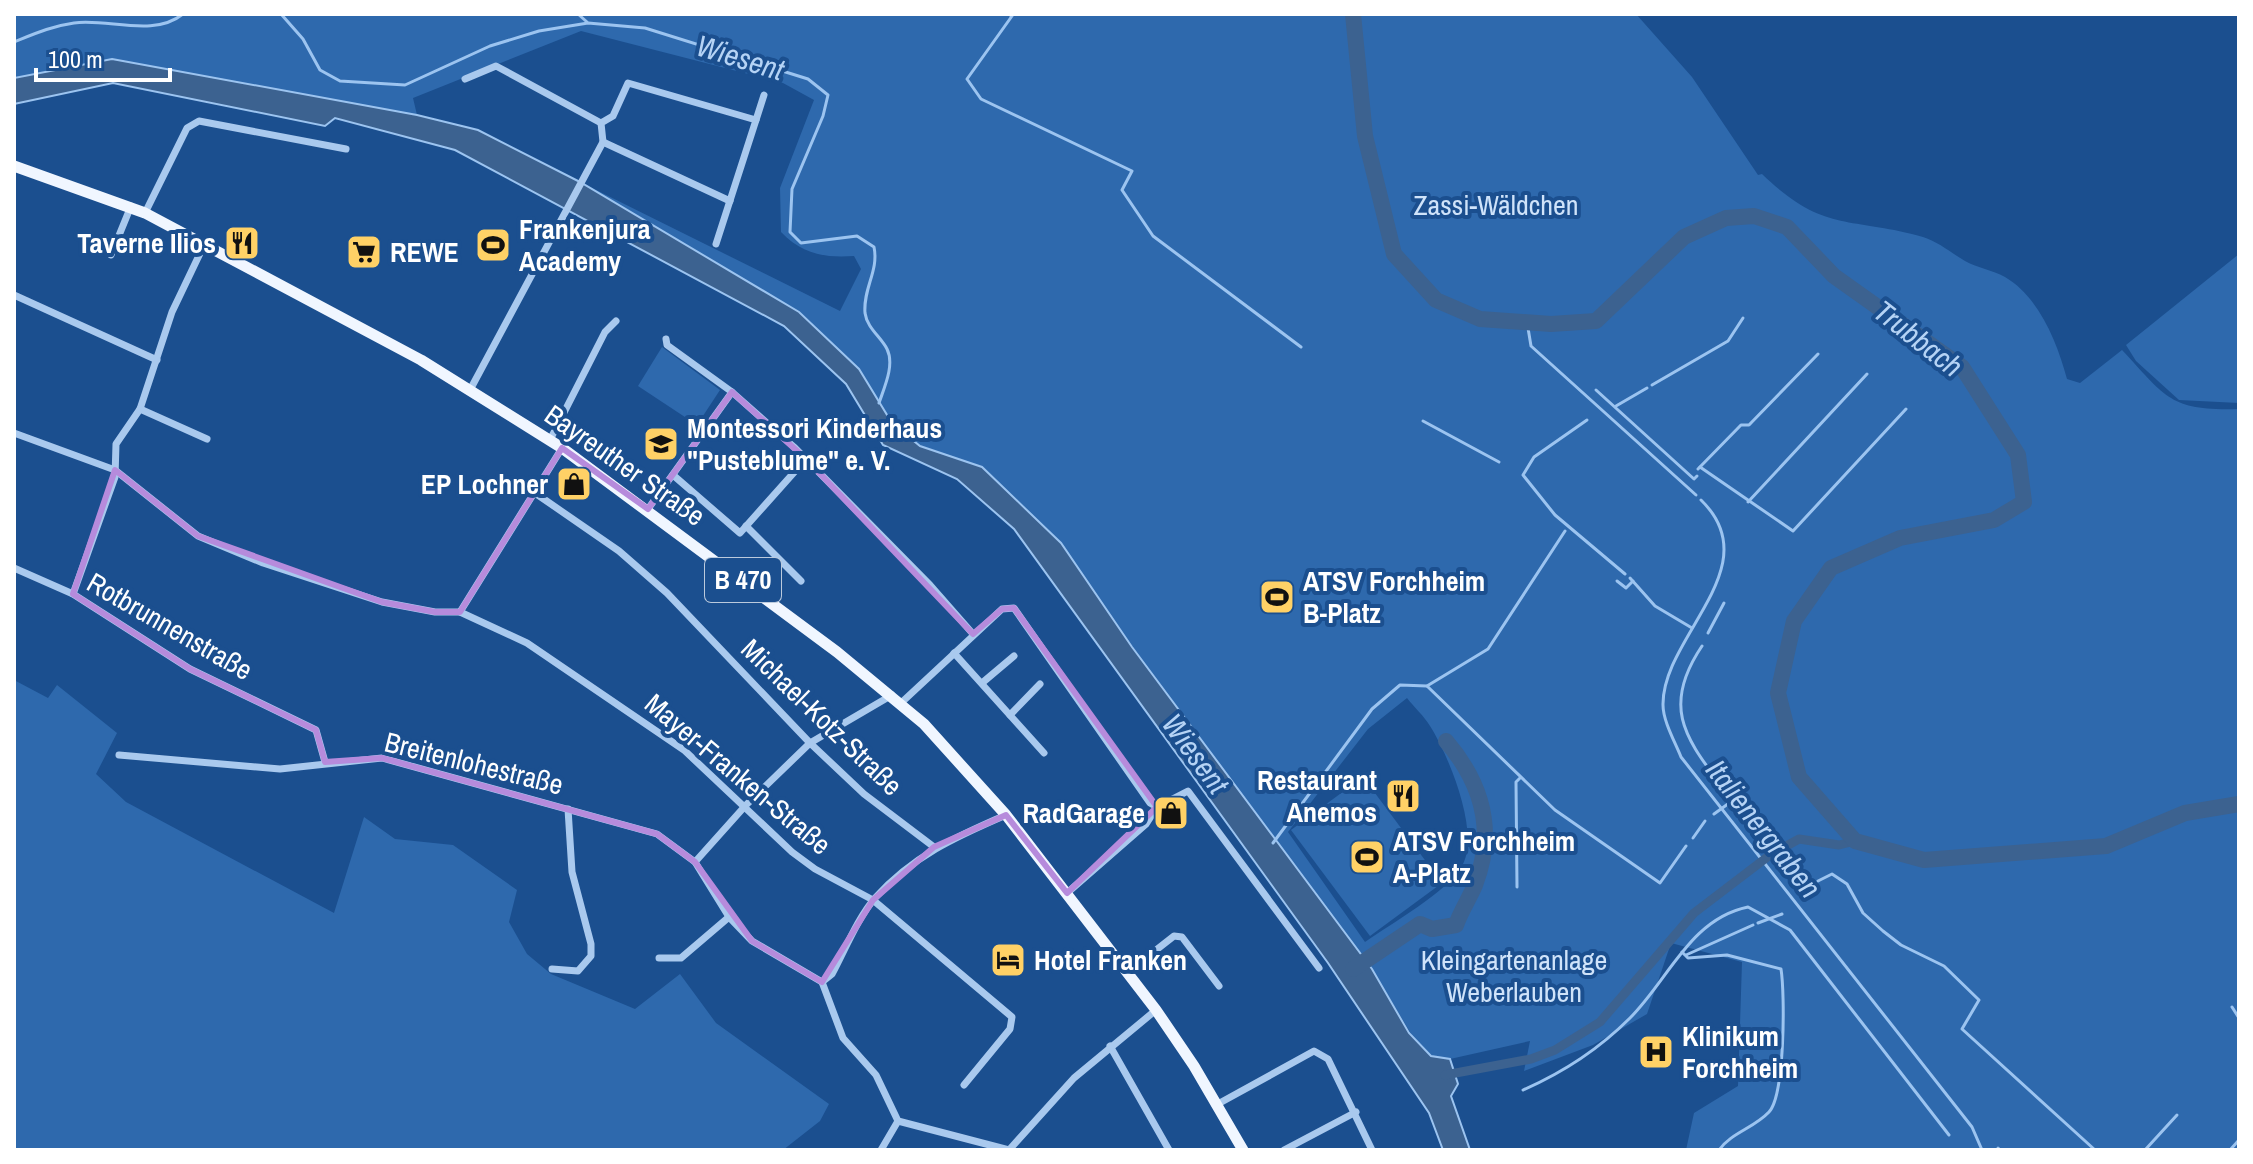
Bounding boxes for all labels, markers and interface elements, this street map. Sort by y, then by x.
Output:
water label: Wiesent [692,25,790,90]
scale bar [36,32,170,82]
text: 100 m [48,43,103,75]
park label: Zassi-Wäldchen [1413,186,1579,224]
place label: Frankenjura Academy [519,210,651,280]
place label: Taverne Ilios [77,224,216,262]
restaurant icon: Taverne Ilios [223,224,261,262]
sports icon: Frankenjura Academy [474,226,512,264]
supermarket icon: REWE [345,233,383,271]
place label: REWE [390,233,459,271]
water label: Trubbach [1866,291,1971,386]
street label: Bayreuther Straße [537,396,713,534]
place label: Montessori Kinderhaus "Pusteblume" e. V. [687,409,942,479]
school or university icon: Montessori Kinderhaus "Pusteblume" e. V. [642,425,680,463]
place label: EP Lochner [421,465,548,503]
shop icon: EP Lochner [555,465,593,503]
road number: B 470 [705,558,781,602]
place label: ATSV Forchheim B-Platz [1303,562,1485,632]
street label: Rotbrunnenstraße [80,563,260,689]
sports icon: ATSV Forchheim B-Platz [1258,578,1296,616]
street label: Michael-Kotz-Straße [733,630,911,804]
street label: Mayer-Franken-Straße [637,685,839,863]
water label: Wiesent [1153,705,1239,802]
street label: Breitenlohestraße [381,722,567,804]
water label: Italienergraben [1697,751,1830,906]
place label: Restaurant Anemos [1257,761,1377,831]
restaurant icon: Restaurant Anemos [1384,777,1422,815]
place label: RadGarage [1022,794,1145,832]
shop icon: RadGarage [1152,794,1190,832]
place label: ATSV Forchheim A-Platz [1393,822,1575,892]
sports icon: ATSV Forchheim A-Platz [1348,838,1386,876]
hotel icon: Hotel Franken [989,941,1027,979]
place label: Hotel Franken [1034,941,1187,979]
park label: Kleingartenanlage Weberlauben [1421,941,1607,1011]
place label: Klinikum Forchheim [1682,1017,1798,1087]
hospital icon: Klinikum Forchheim [1637,1033,1675,1071]

